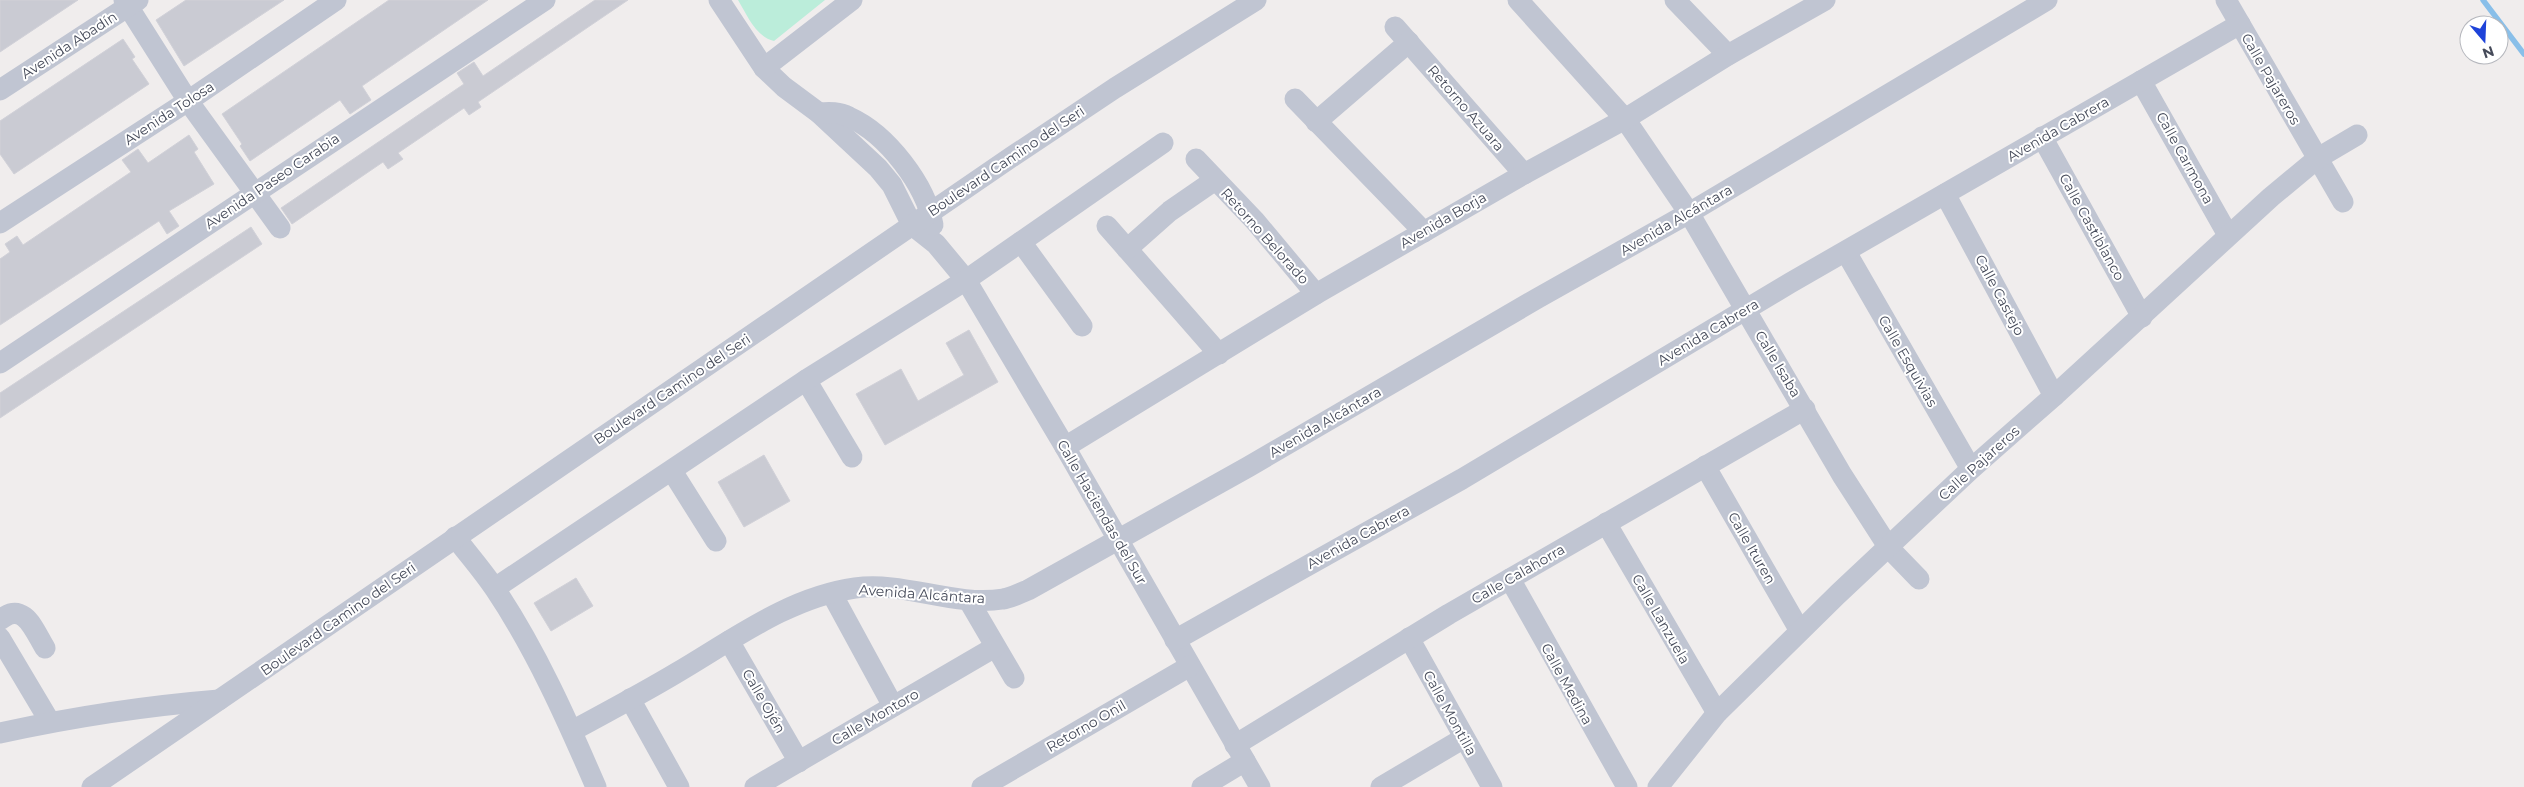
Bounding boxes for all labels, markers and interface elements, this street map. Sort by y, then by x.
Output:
street label: Avenida Abadín [18,7,120,83]
north arrow [2459,15,2509,65]
street label: Calle Pajareros [2237,30,2305,128]
text: N [2480,42,2497,63]
street label: Retorno Azuara [1424,61,1508,155]
street label: Avenida Tolosa [121,77,217,149]
street label: Avenida Cabrera [2004,92,2112,166]
street label: Boulevard Camino del Seri [924,102,1088,220]
street label: Calle Carmona [2152,109,2218,207]
street label: Avenida Paseo Carabia [201,129,343,233]
street label: Calle Castiblanco [2055,170,2129,284]
street label: Avenida Alcántara [1617,181,1735,259]
street label: Retorno Belorado [1217,184,1313,288]
street label: Avenida Borja [1396,188,1490,252]
street label: Calle Castejo [1971,251,2029,339]
street label: Avenida Cabrera [1654,295,1762,369]
street label: Calle Esquivias [1874,312,1942,410]
street label: Calle Isaba [1751,327,1805,401]
street label: Boulevard Camino del Seri [590,330,754,448]
street label: Avenida Alcántara [1266,383,1384,461]
street label: Calle Pajareros [1935,422,2023,504]
street label: Calle Haciendas del Sur [1053,436,1151,588]
street label: Avenida Cabrera [1303,501,1413,573]
street label: Calle Ituren [1724,509,1780,587]
street label: Calle Calahorra [1468,540,1568,608]
street label: Boulevard Camino del Seri [257,558,419,680]
street label: Calle Lanzuela [1628,571,1694,667]
street label: Avenida Alcántara [858,581,986,607]
street label: Calle Medina [1537,640,1597,728]
street label: Calle Ojén [738,666,790,736]
street label: Calle Montilla [1419,667,1481,759]
street label: Calle Montoro [828,685,922,749]
street label: Retorno Onil [1043,696,1129,756]

